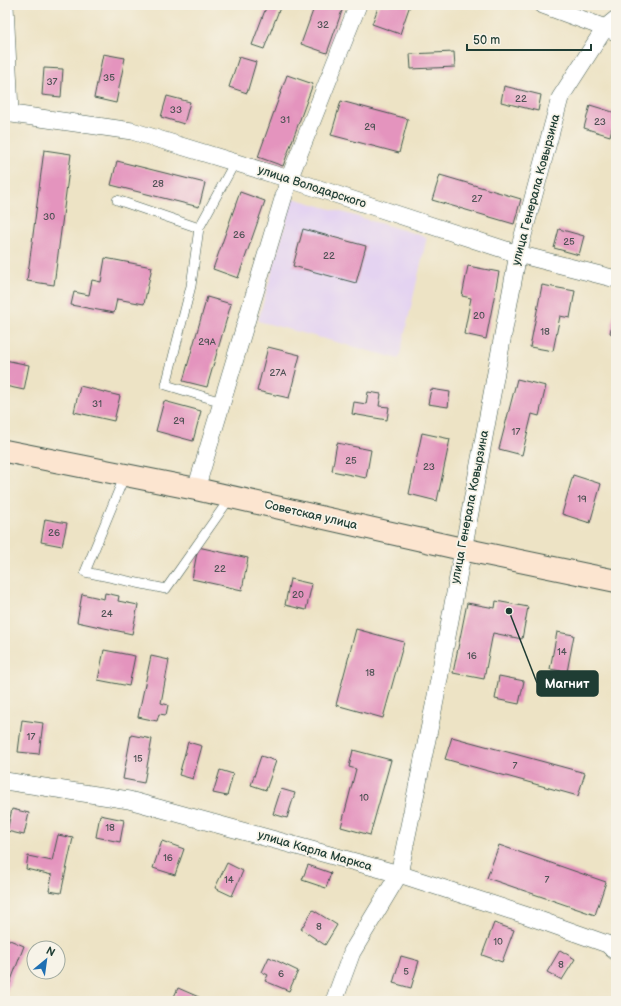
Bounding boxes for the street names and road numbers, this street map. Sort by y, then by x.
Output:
street label: улица Генерала Ковырзина [509,113,563,267]
street label: улица Володарского [256,162,368,212]
street label: улица Генерала Ковырзина [448,429,492,585]
street label: Советская улица [263,497,359,533]
street label: улица Карла Маркса [256,828,374,874]

